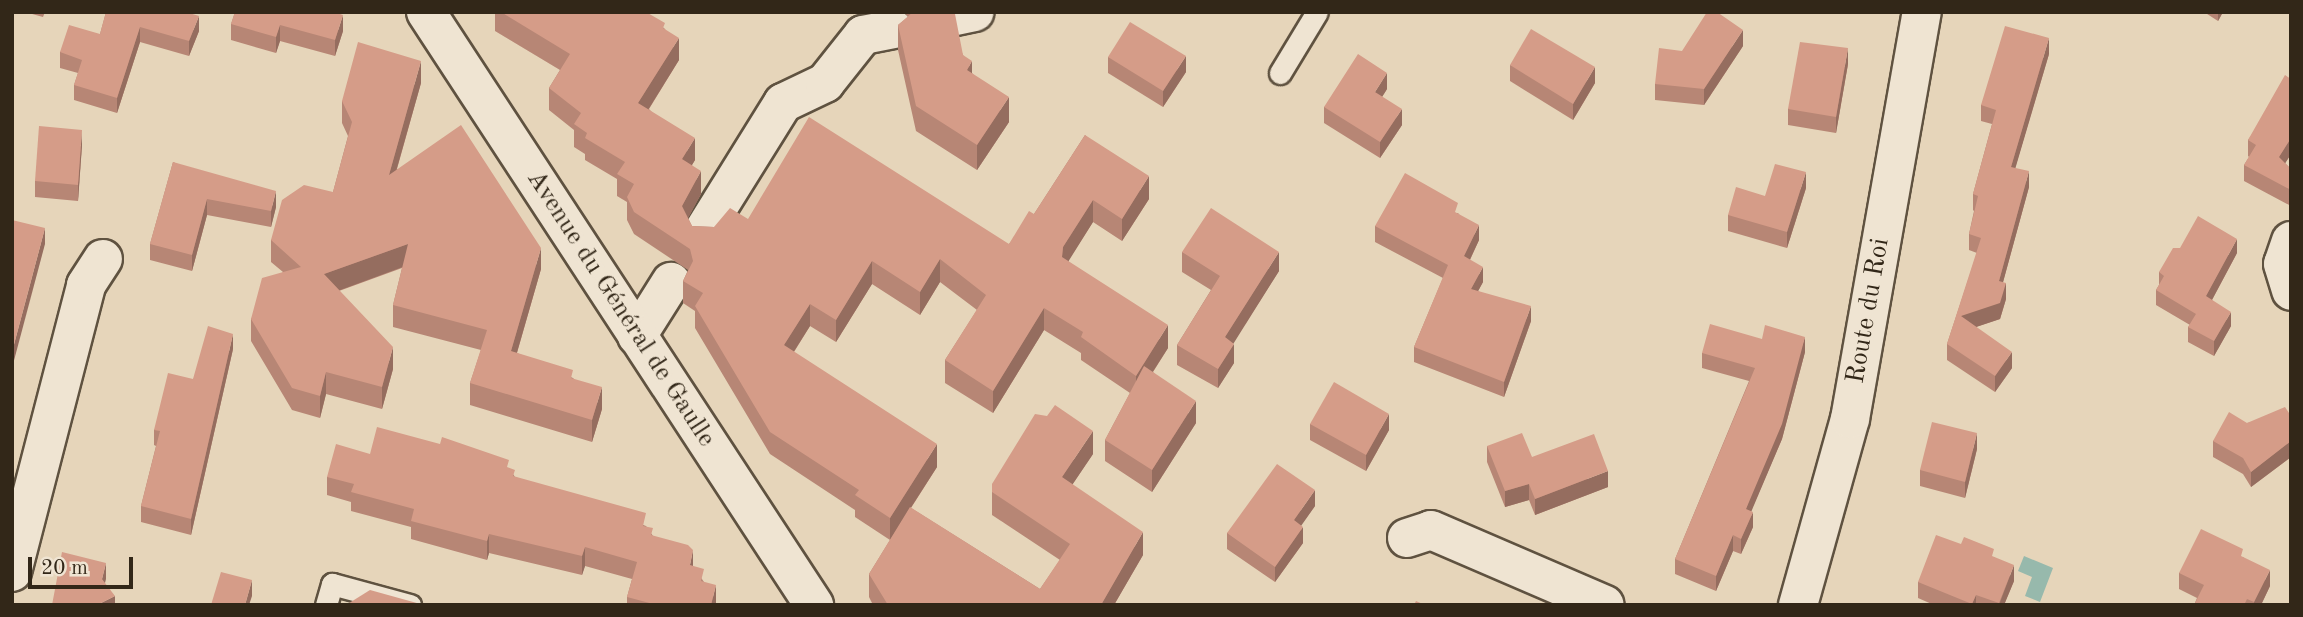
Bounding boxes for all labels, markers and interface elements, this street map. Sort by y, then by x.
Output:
street label: Avenue du Général de Gaulle [519,165,721,453]
street label: Route du Roi [1841,236,1897,386]
scale bar [32,544,136,588]
text: 20 m [41,558,88,579]

